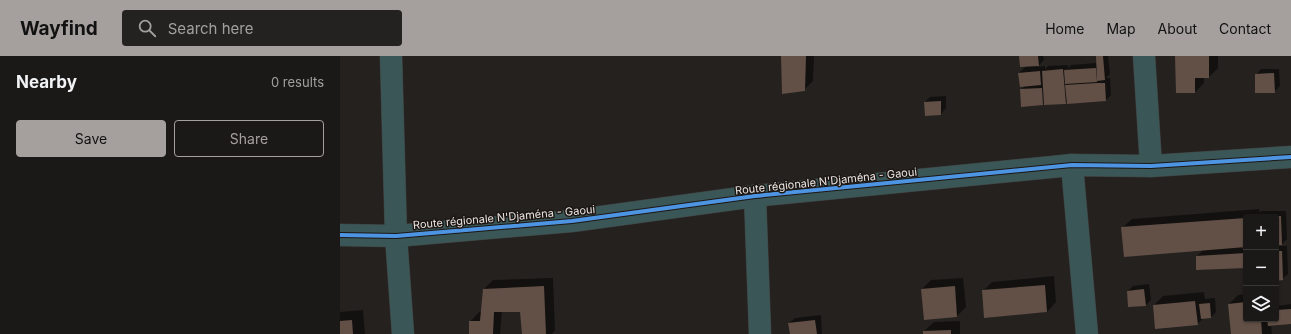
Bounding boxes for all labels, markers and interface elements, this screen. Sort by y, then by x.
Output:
search box [122,10,402,46]
text: Wayfind [20,17,98,40]
icon: search [136,17,158,39]
text: Search here [168,19,253,38]
text: Home [1045,20,1084,37]
text: Map [1106,20,1136,37]
text: About [1158,20,1197,37]
text: Contact [1219,20,1271,37]
text: Nearby [16,72,77,92]
text: 0 results [271,74,324,90]
button: Save [16,120,166,157]
button: Share [174,120,324,157]
street label: Route régionale N'Djaména - Gaoui [734,164,918,198]
street label: Route régionale N'Djaména - Gaoui [412,202,596,232]
map controls [1243,214,1279,322]
button: + [1243,214,1279,250]
button: − [1243,250,1279,286]
button: layers [1243,286,1279,322]

